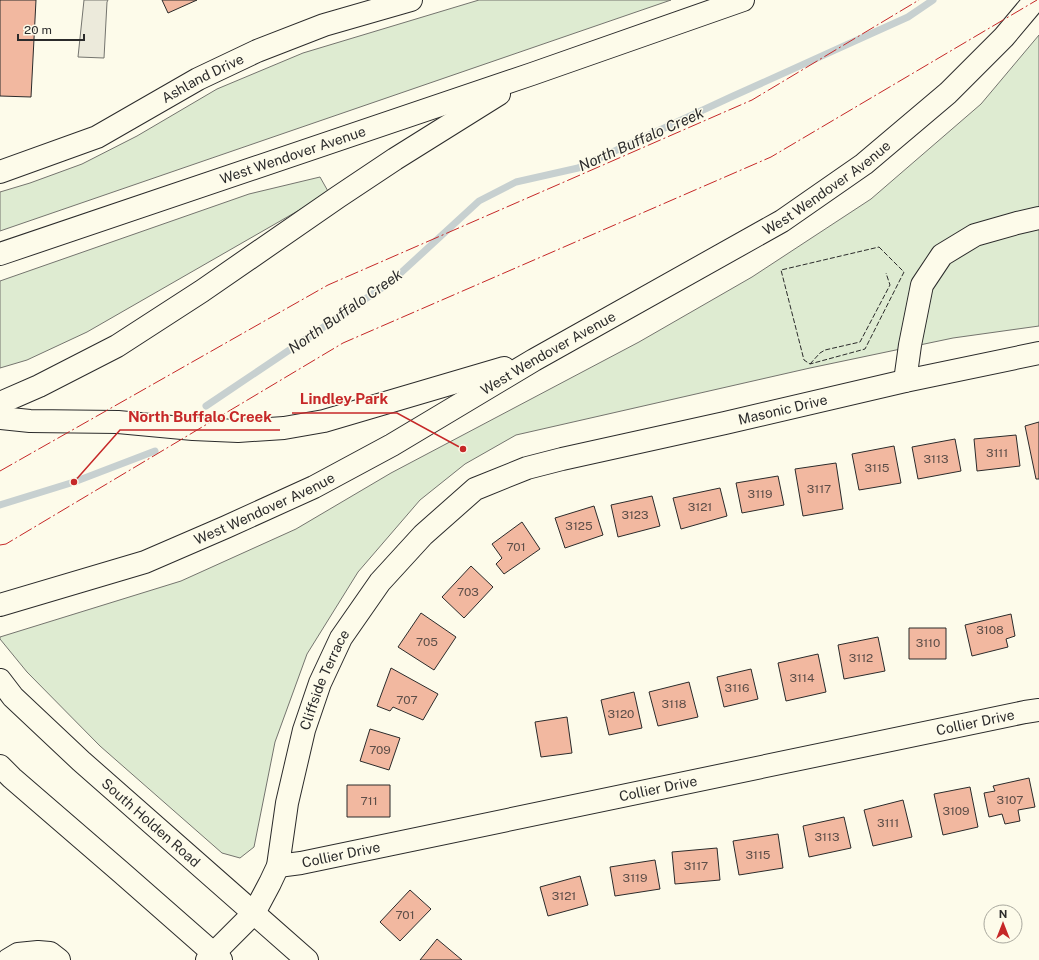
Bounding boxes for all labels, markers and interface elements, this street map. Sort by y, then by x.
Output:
scale bar [18,16,84,42]
text: 20 m [24,23,52,37]
street label: Ashland Drive [159,51,246,106]
water label: North Buffalo Creek [576,103,707,174]
street label: West Wendover Avenue [218,123,368,187]
street label: West Wendover Avenue [760,137,894,238]
water label: North Buffalo Creek [285,265,406,357]
street label: West Wendover Avenue [478,308,618,398]
callout: Lindley Park [292,386,397,413]
text: Lindley Park [300,390,388,407]
street label: Masonic Drive [737,391,829,428]
callout: North Buffalo Creek [120,403,280,430]
text: North Buffalo Creek [128,408,272,425]
house number: 3111 [986,446,1008,460]
house number: 3113 [924,452,948,466]
house number: 3115 [864,461,890,475]
street label: West Wendover Avenue [192,469,337,548]
house number: 3117 [807,482,831,496]
house number: 3119 [748,487,772,501]
house number: 3121 [688,500,712,514]
house number: 3123 [621,508,649,522]
house number: 3125 [565,519,593,533]
house number: 701 [506,540,526,554]
house number: 703 [457,585,479,599]
house number: 3108 [976,623,1004,637]
street label: Cliffside Terrace [297,626,352,732]
house number: 705 [416,635,438,649]
house number: 3110 [916,636,940,650]
house number: 3112 [849,651,873,665]
house number: 3114 [790,671,815,685]
house number: 3116 [725,681,749,695]
house number: 707 [396,693,418,707]
house number: 3118 [661,697,687,711]
street label: Collier Drive [935,706,1016,738]
house number: 3120 [608,707,634,721]
house number: 709 [369,743,391,757]
street label: Collier Drive [618,773,699,804]
street label: South Holden Road [98,775,203,870]
house number: 3107 [997,793,1023,807]
house number: 711 [360,794,378,808]
house number: 3109 [942,804,970,818]
house number: 3111 [877,816,899,830]
house number: 3113 [815,830,839,844]
street label: Collier Drive [300,839,382,871]
house number: 3115 [745,848,771,862]
house number: 3117 [684,859,708,873]
house number: 3119 [623,871,647,885]
house number: 3121 [552,889,576,903]
north arrow [983,904,1023,944]
house number: 701 [395,908,415,922]
text: N [999,908,1007,920]

